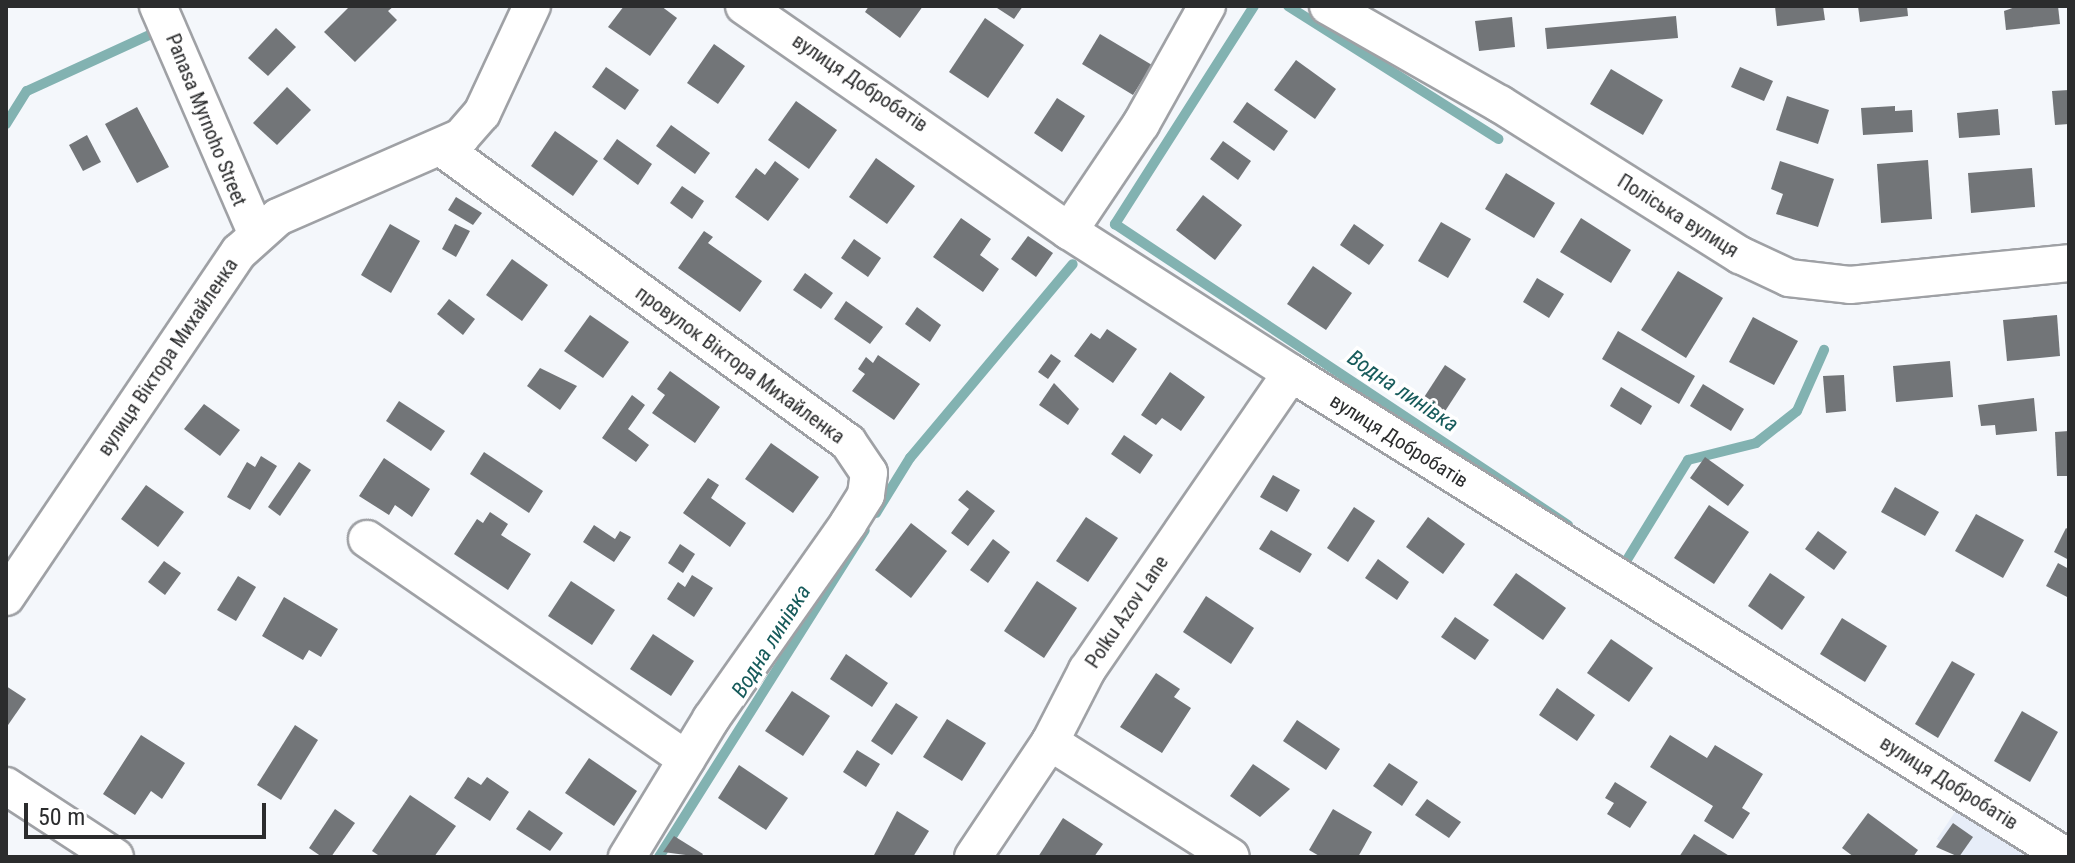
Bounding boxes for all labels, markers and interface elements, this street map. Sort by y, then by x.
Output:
street label: вулиця Добробатів [788,29,932,137]
street label: Panasa Myrnoho Street [160,30,252,210]
street label: Поліська вулиця [1613,169,1743,263]
street label: вулиця Віктора Михайленка [93,254,243,460]
street label: провулок Віктора Михайленка [631,281,849,449]
water label: Водна линівка [1343,344,1463,438]
street label: вулиця Добробатів [1326,389,1472,493]
street label: Polku Azov Lane [1081,551,1173,673]
water label: Водна линівка [726,580,816,702]
street label: вулиця Добробатів [1876,731,2022,835]
scale bar [28,787,270,837]
text: 50 m [38,803,85,831]

